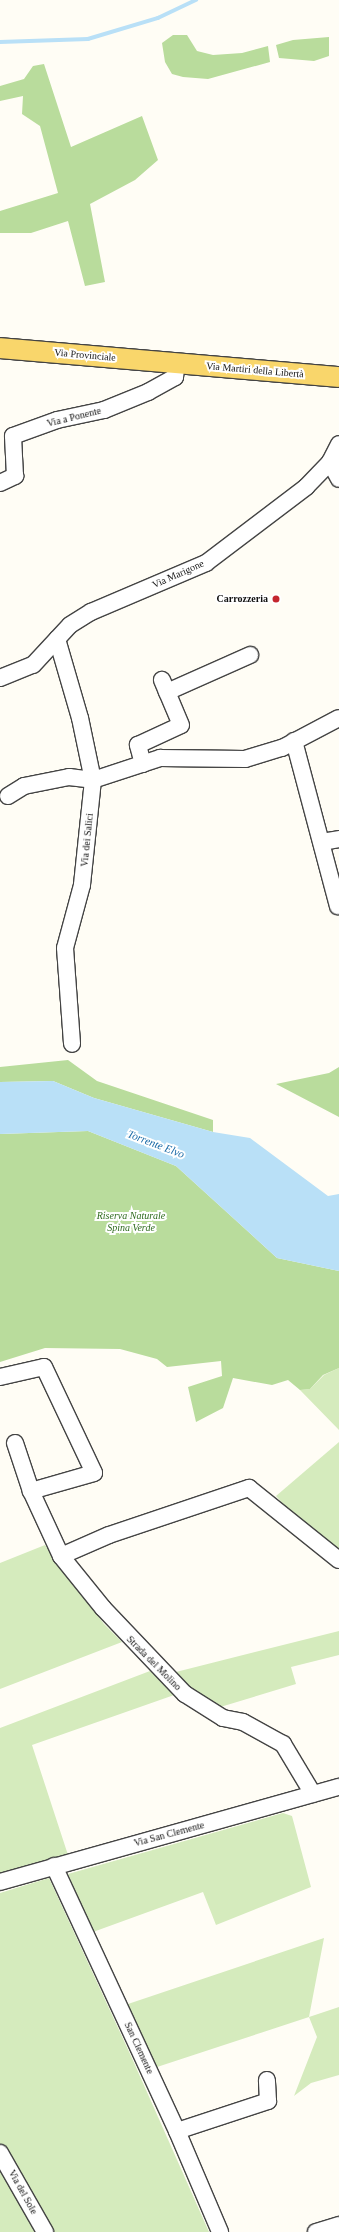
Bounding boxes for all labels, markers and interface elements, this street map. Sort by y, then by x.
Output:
street label: Via Provinciale [54,346,116,364]
street label: Via Martiri della Libertà [206,360,304,380]
street label: Via a Ponente [46,404,102,430]
street label: Via Marigone [150,557,206,591]
place label: Carrozzeria [217,593,268,605]
marker: Carrozzeria [271,594,281,604]
street label: Via dei Salici [78,813,96,867]
water label: Torrente Elvo [126,1127,186,1161]
park label: Riserva Naturale Spina Verde [97,1209,165,1232]
street label: Strada del Molino [124,1633,184,1693]
street label: Via San Clemente [133,1819,205,1849]
street label: San Clemente [122,2020,156,2076]
street label: Via del Sole [6,2168,40,2216]

